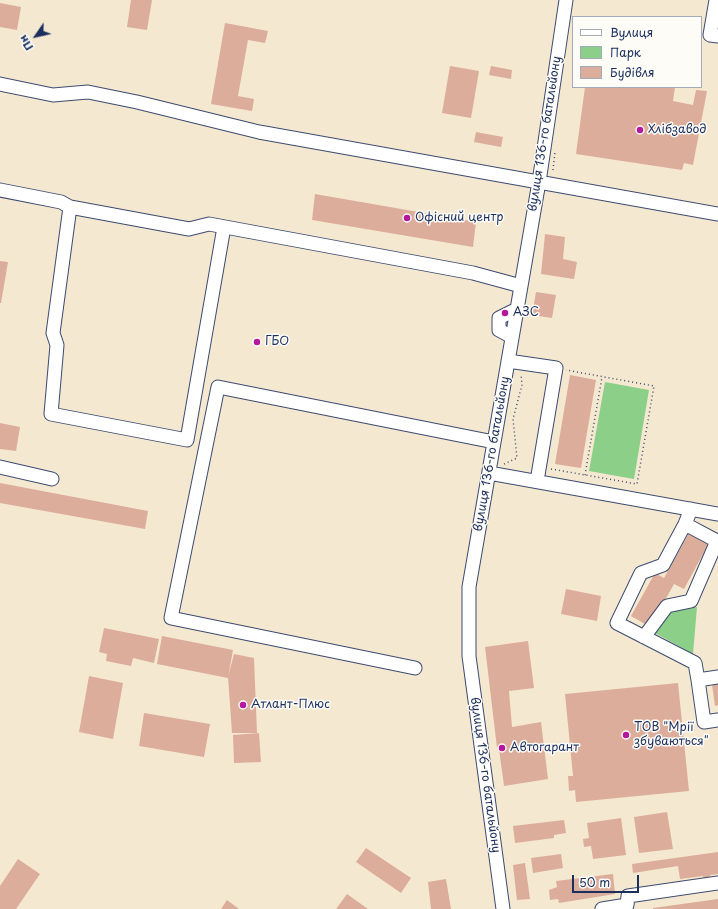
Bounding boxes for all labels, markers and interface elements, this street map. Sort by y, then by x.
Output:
north arrow [16,16,56,56]
legend [572,16,702,88]
text: Вулиця [610,23,653,41]
text: Пн [14,32,37,54]
text: Парк [610,43,641,61]
street label: вулиця 136-го батальйону [526,55,564,213]
text: Будівля [610,63,655,81]
place label: Хлібзавод [648,123,706,137]
marker: Хлібзавод [635,125,645,135]
place label: Офісний центр [415,211,504,225]
marker: Офісний центр [402,213,412,223]
place label: АЗС [513,306,539,320]
marker: АЗС [500,308,510,318]
place label: ГБО [265,335,289,349]
marker: ГБО [252,337,262,347]
street label: вулиця 136-го батальйону [471,375,513,533]
street label: вулиця 136-го батальйону [467,696,503,854]
place label: Атлант-Плюс [251,698,330,712]
marker: Атлант-Плюс [238,700,248,710]
place label: ТОВ "Мрії збуваються" [634,721,709,749]
marker: ТОВ "Мрії збуваються" [621,730,631,740]
place label: Автогарант [510,741,579,755]
marker: Автогарант [497,743,507,753]
scale bar [574,867,641,893]
text: 50 m [579,873,610,891]

